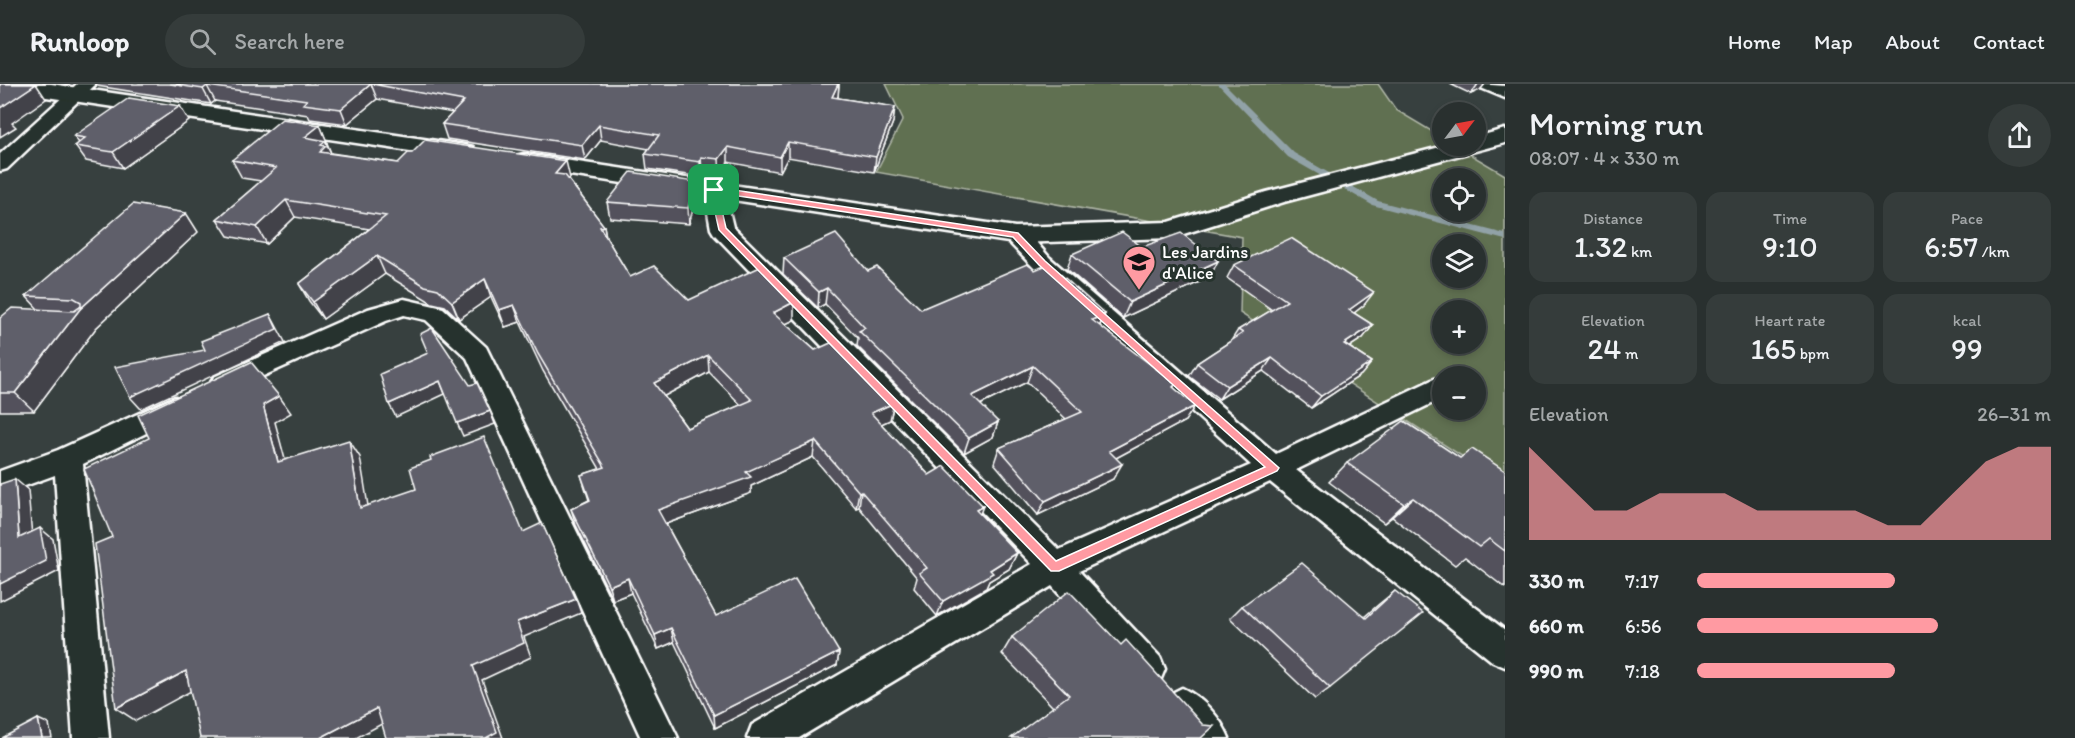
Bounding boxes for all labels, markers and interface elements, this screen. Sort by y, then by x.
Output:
search box [165,14,585,68]
text: Runloop [30,24,129,58]
icon: search [186,25,219,58]
text: Search here [234,28,345,55]
text: Home [1728,29,1781,54]
text: Map [1814,29,1853,54]
text: About [1886,29,1940,54]
text: Contact [1973,29,2045,54]
north arrow [1432,102,1486,156]
map controls [1432,102,1486,420]
text: Morning run [1529,104,1704,143]
button: share [1988,104,2051,167]
text: 08:07 · 4 × 330 m [1529,146,1679,170]
pin [688,164,739,215]
button: locate [1432,168,1486,222]
icon: arrive [697,173,730,206]
text: Distance [1583,209,1643,228]
text: Time [1773,209,1807,228]
text: Pace [1951,209,1983,228]
text: 1.32 [1574,228,1627,265]
text: 9:10 [1762,228,1818,265]
text: 6:57 [1924,228,1978,265]
button: layers [1432,234,1486,288]
place label: Les Jardins d'Alice [1162,241,1248,284]
text: km [1627,242,1652,261]
text: /km [1978,242,2010,261]
school or university icon: Les Jardins d'Alice [1121,244,1157,291]
button: + [1432,300,1486,354]
text: Elevation [1581,311,1645,330]
text: Heart rate [1755,311,1825,330]
text: kcal [1953,311,1981,330]
text: 24 [1588,330,1621,367]
text: 165 [1751,330,1796,367]
text: 99 [1951,330,1983,367]
text: m [1621,344,1638,363]
text: bpm [1796,344,1829,363]
button: − [1432,366,1486,420]
text: Elevation [1529,402,1608,426]
text: 26–31 m [1977,402,2051,426]
text: 330 m [1529,569,1584,593]
text: 7:17 [1625,569,1659,593]
text: 660 m [1529,614,1584,638]
text: 6:56 [1625,614,1662,638]
text: 990 m [1529,659,1584,683]
text: 7:18 [1625,659,1660,683]

